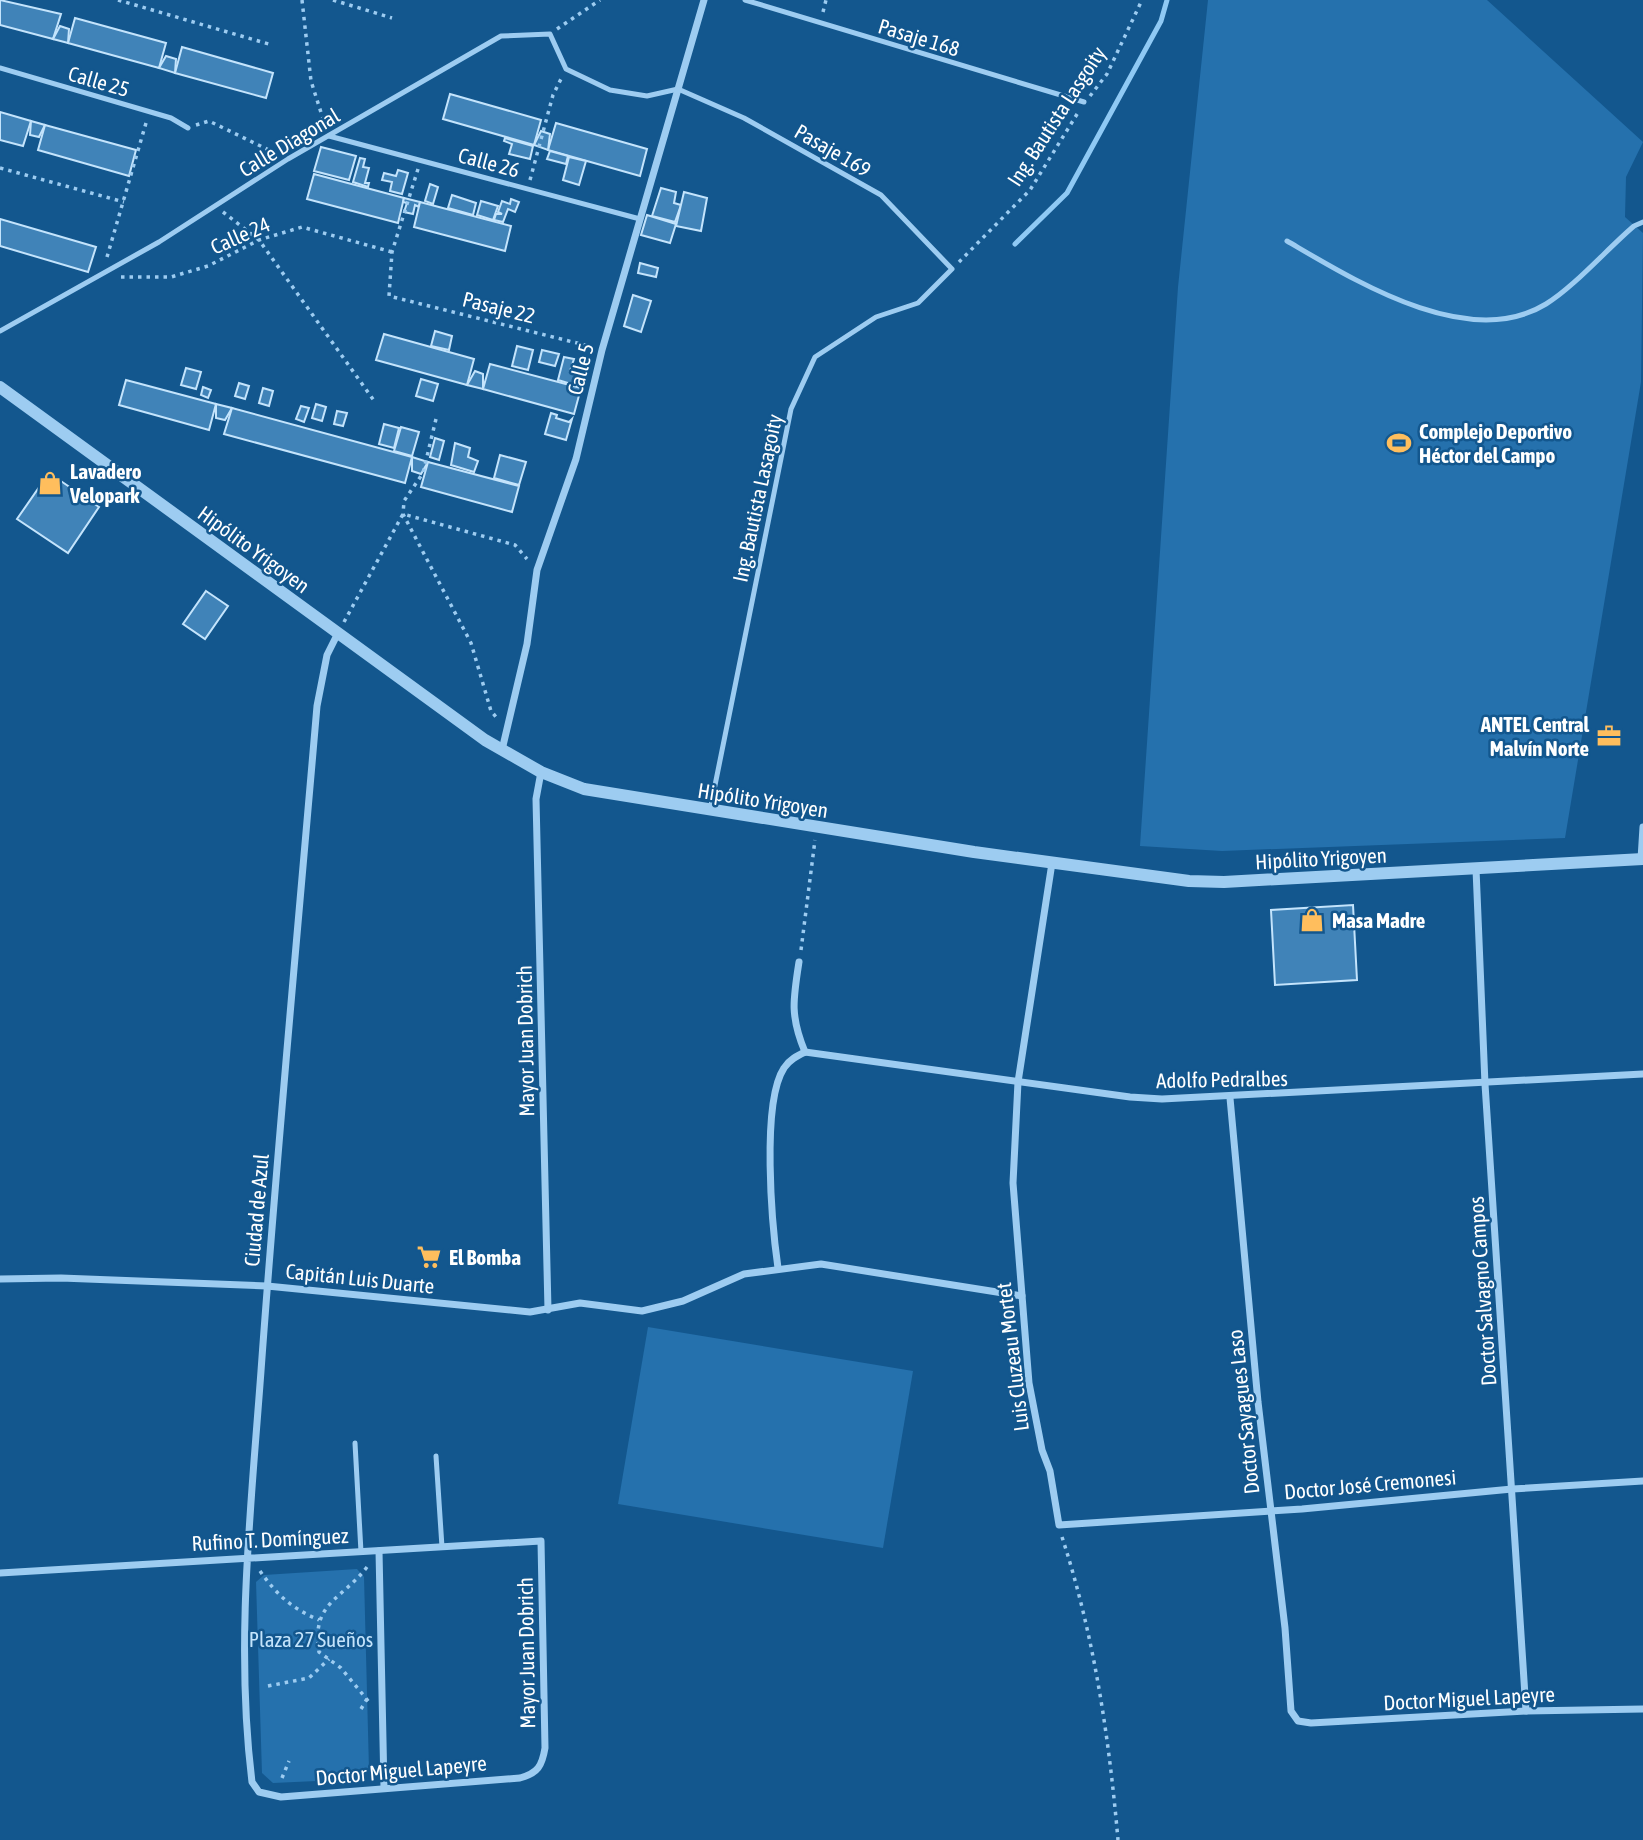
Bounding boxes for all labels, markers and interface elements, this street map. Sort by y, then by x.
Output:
street label: Pasaje 168 [875,13,963,61]
street label: Ing. Bautista Lasgoity [1002,42,1110,190]
street label: Calle 25 [66,61,132,101]
street label: Calle Diagonal [234,102,344,181]
street label: Pasaje 169 [791,119,875,181]
street label: Calle 26 [456,142,522,182]
street label: Calle 24 [207,211,273,259]
street label: Pasaje 22 [460,286,538,328]
street label: Calle 5 [562,341,598,397]
street label: Ing. Bautista Lasagoity [727,411,787,584]
place label: Complejo Deportivo Héctor del Campo [1419,419,1572,467]
sports icon: Complejo Deportivo Héctor del Campo [1385,429,1413,457]
place label: Lavadero Velopark [69,459,142,507]
shop icon: Lavadero Velopark [36,469,64,497]
street label: Hipólito Yrigoyen [194,501,314,597]
place label: ANTEL Central Malvín Norte [1480,712,1589,760]
office icon: ANTEL Central Malvín Norte [1595,722,1623,750]
street label: Hipólito Yrigoyen [696,778,830,822]
street label: Hipólito Yrigoyen [1255,843,1387,873]
shop icon: Masa Madre [1298,906,1326,934]
place label: Masa Madre [1332,908,1425,932]
street label: Mayor Juan Dobrich [512,965,538,1117]
street label: Adolfo Pedralbes [1156,1066,1288,1092]
street label: Ciudad de Azul [239,1152,273,1267]
street label: Doctor Salvagno Campos [1463,1195,1501,1387]
supermarket icon: El Bomba [415,1243,443,1271]
place label: El Bomba [449,1245,521,1269]
street label: Capitán Luis Duarte [285,1258,435,1298]
street label: Luis Cluzeau Mortet [991,1281,1033,1433]
street label: Doctor Sayagues Laso [1222,1329,1264,1495]
street label: Doctor José Cremonesi [1283,1465,1457,1503]
street label: Rufino T. Domínguez [191,1523,349,1555]
street label: Mayor Juan Dobrich [513,1577,539,1729]
park label: Plaza 27 Sueños [249,1627,373,1651]
street label: Doctor Miguel Lapeyre [1383,1682,1555,1714]
street label: Doctor Miguel Lapeyre [314,1751,488,1789]

